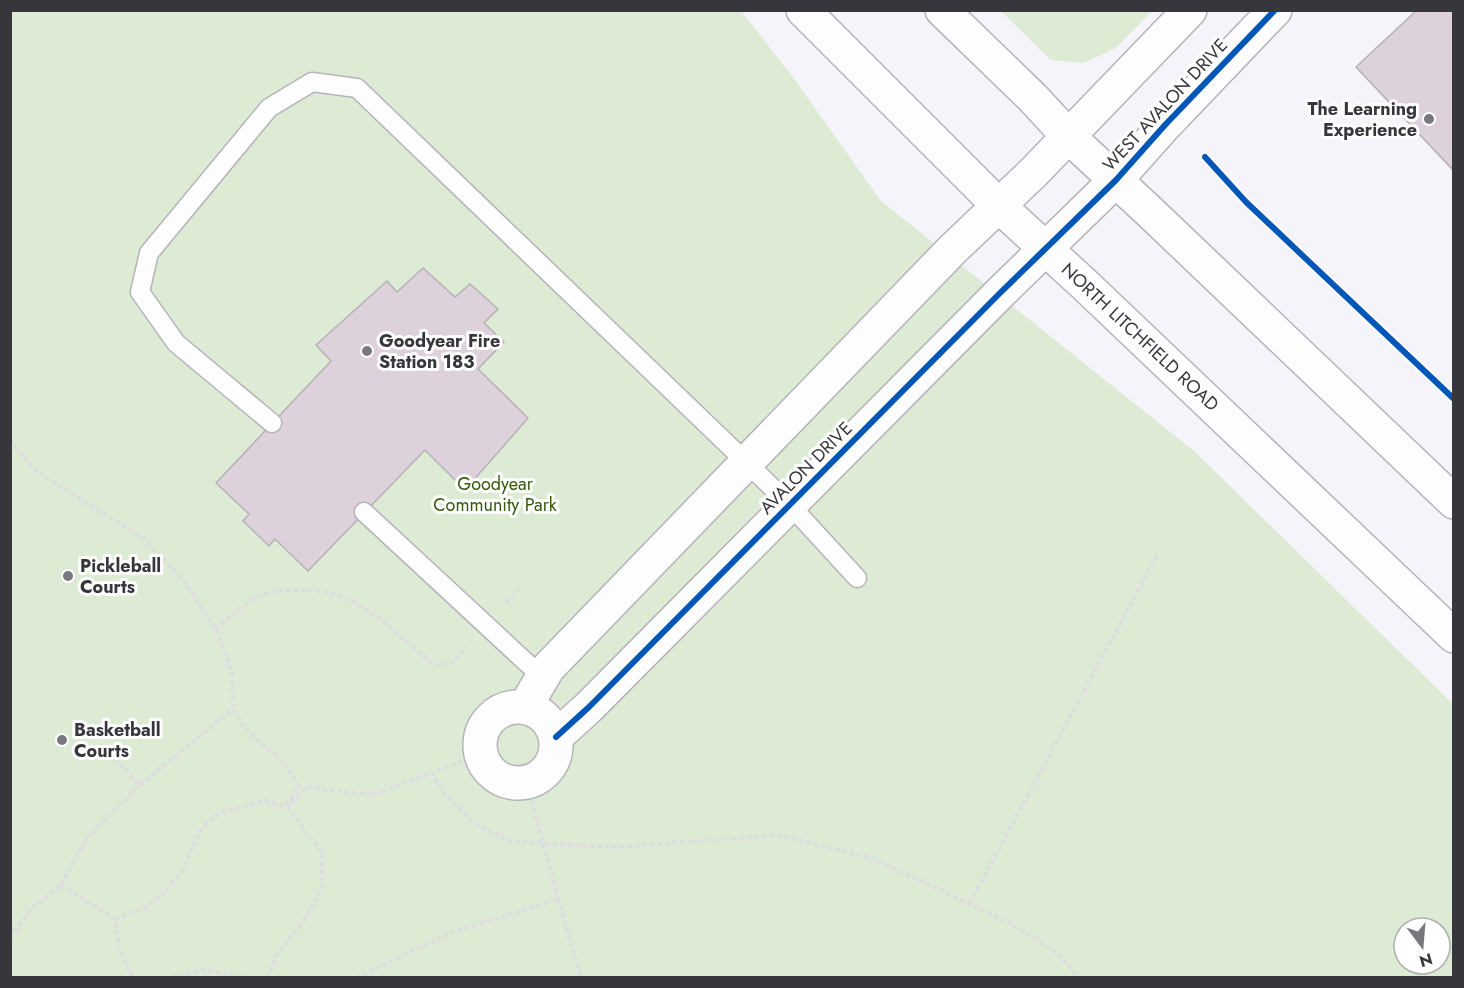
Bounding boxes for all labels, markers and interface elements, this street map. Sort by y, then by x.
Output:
street label: WEST AVALON DRIVE [1096,33,1234,177]
place label: The Learning Experience [1307,96,1417,143]
marker: The Learning Experience [1422,112,1436,126]
street label: NORTH LITCHFIELD ROAD [1055,257,1225,417]
place label: Goodyear Fire Station 183 [379,328,500,375]
marker: Goodyear Fire Station 183 [360,344,374,358]
street label: AVALON DRIVE [754,416,858,520]
park label: Goodyear Community Park [433,471,557,518]
place label: Pickleball Courts [80,553,161,600]
marker: Pickleball Courts [61,569,75,583]
place label: Basketball Courts [74,717,161,764]
marker: Basketball Courts [55,733,69,747]
north arrow [1392,916,1452,976]
text: N [1417,947,1435,973]

